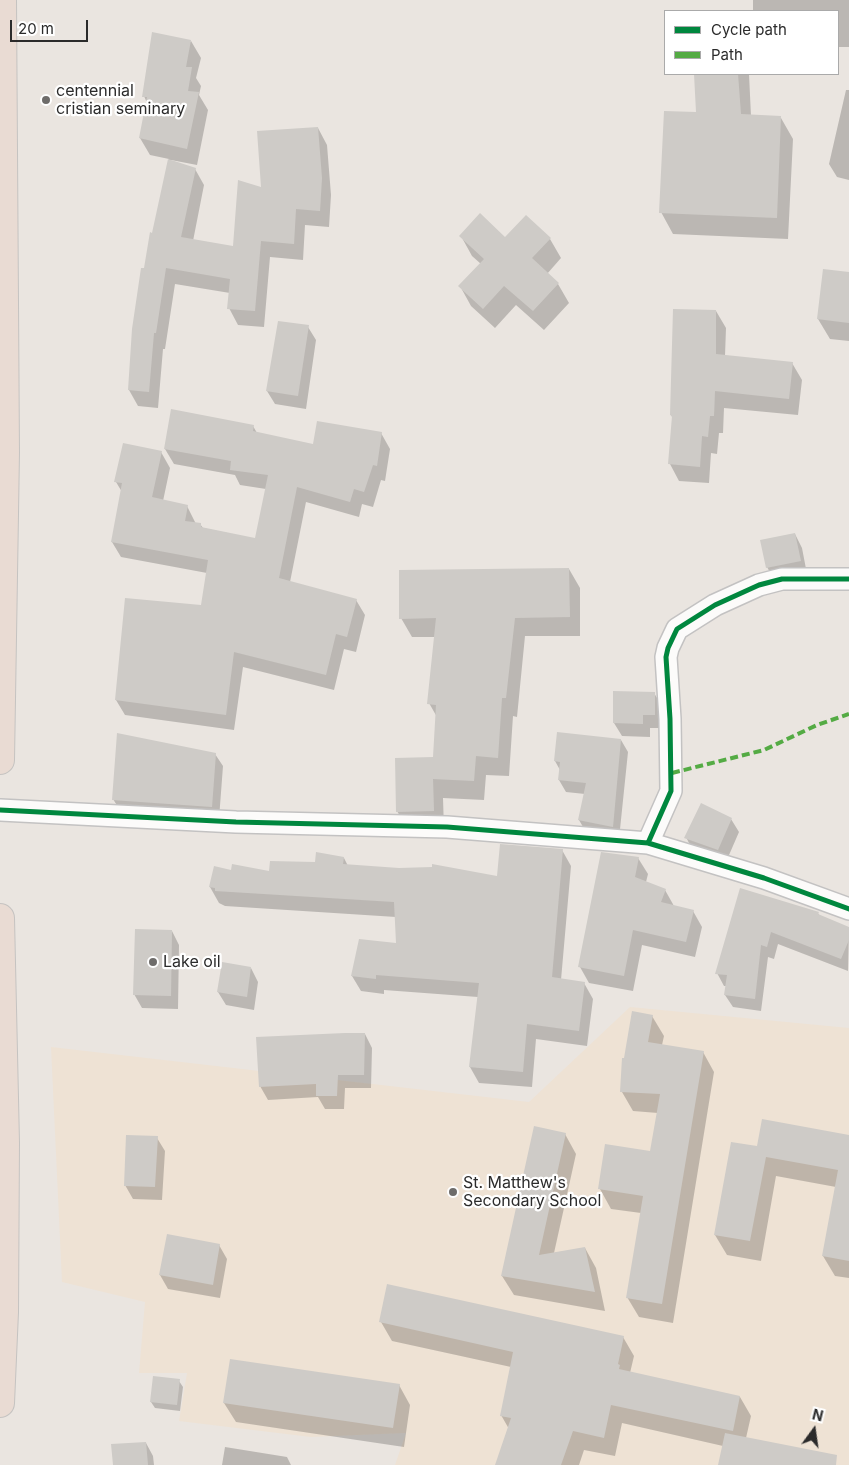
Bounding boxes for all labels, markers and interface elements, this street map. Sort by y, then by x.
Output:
scale bar [12,10,90,42]
legend [664,10,839,75]
text: 20 m [18,19,54,38]
text: Cycle path [711,20,787,39]
text: Path [711,45,743,64]
place label: centennial cristian seminary [56,81,185,119]
marker: centennial cristian seminary [40,94,52,106]
place label: Lake oil [163,952,221,972]
marker: Lake oil [147,956,159,968]
place label: St. Matthew's Secondary School [463,1173,601,1211]
marker: St. Matthew's Secondary School [447,1186,459,1198]
north arrow [789,1405,839,1455]
text: N [811,1405,825,1424]

